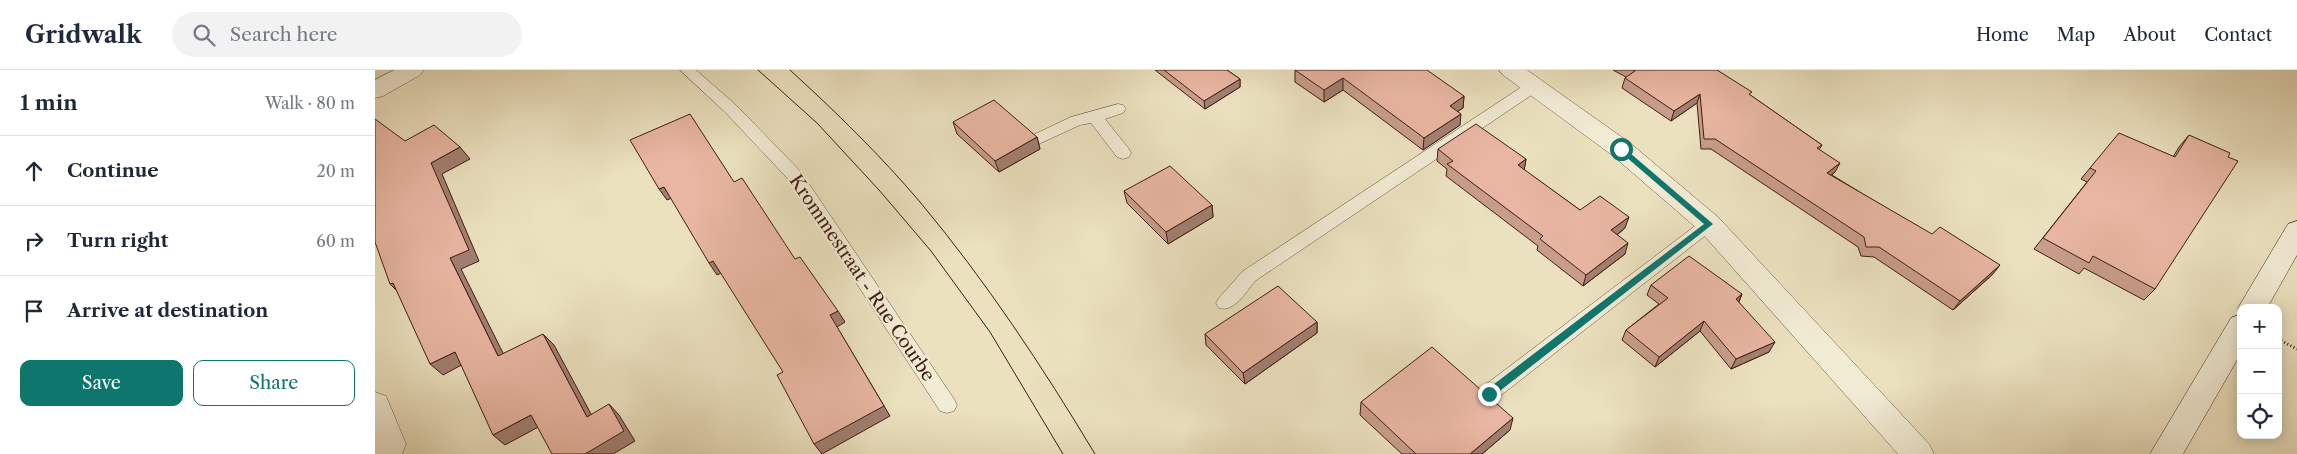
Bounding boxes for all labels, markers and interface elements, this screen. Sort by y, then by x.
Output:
search box [172,12,522,57]
text: Gridwalk [25,20,142,49]
icon: search [190,21,218,49]
text: Search here [230,23,338,46]
text: Home [1976,24,2029,46]
text: Map [2057,24,2095,46]
text: About [2123,24,2176,46]
text: Contact [2204,24,2272,46]
text: 1 min [20,90,78,115]
text: Walk · 80 m [265,93,355,113]
route start [1610,138,1633,161]
icon: ahead [20,157,48,185]
text: Continue [67,159,159,182]
text: 20 m [316,161,355,181]
street label: Krommestraat - Rue Courbe [785,171,939,385]
icon: right [20,227,48,255]
text: Turn right [67,229,168,252]
text: 60 m [316,231,355,251]
icon: arrive [20,297,48,325]
text: Arrive at destination [67,299,268,322]
map controls [2237,304,2282,439]
button: + [2237,304,2282,349]
button: − [2237,349,2282,394]
button: Save [20,360,183,406]
button: Share [193,360,355,406]
route end [1478,383,1501,406]
button: locate [2237,394,2282,439]

